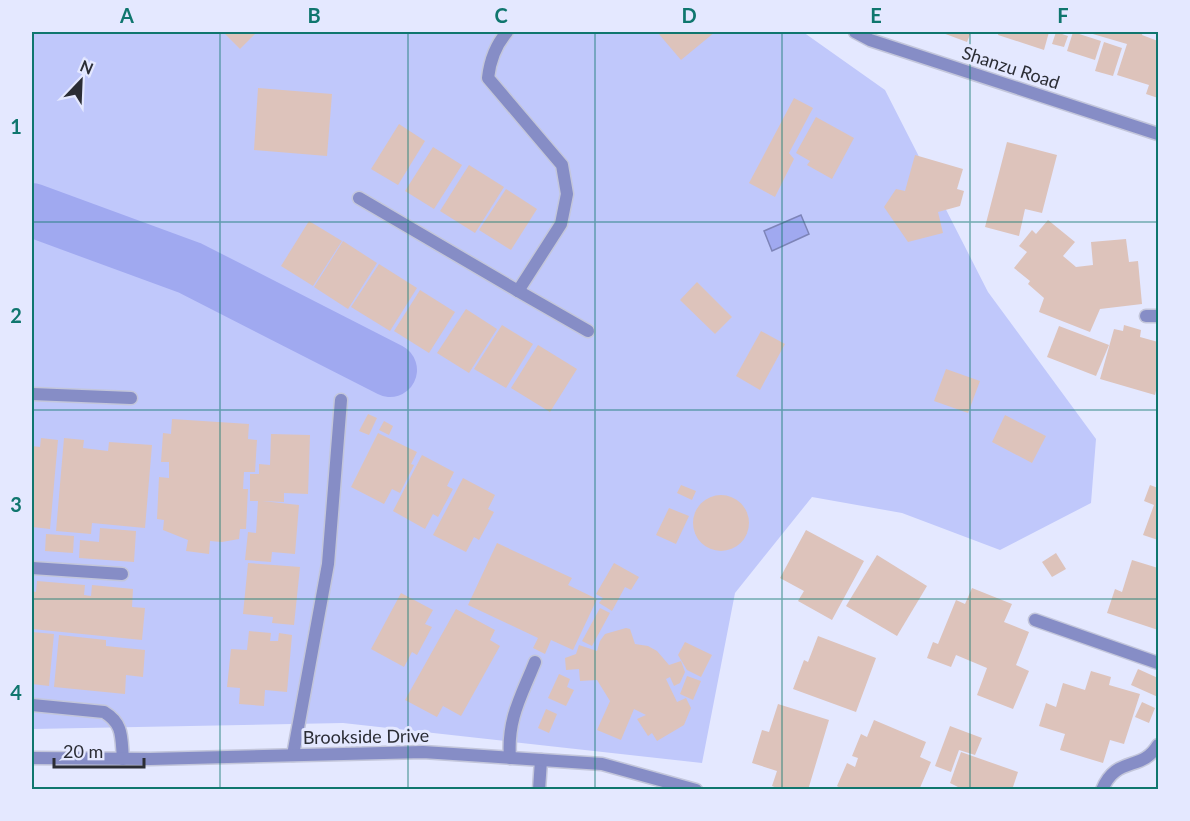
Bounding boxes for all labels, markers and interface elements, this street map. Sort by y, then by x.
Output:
text: A [119,3,134,27]
text: B [307,3,321,27]
text: C [494,3,508,27]
text: D [681,3,697,27]
text: E [870,3,882,27]
text: F [1057,3,1069,27]
street label: Shanzu Road [959,41,1063,93]
north arrow [51,51,111,111]
text: N [78,56,96,78]
text: 1 [10,114,22,138]
text: 2 [10,303,22,327]
text: 3 [10,492,22,516]
text: 4 [10,680,22,704]
street label: Brookside Drive [303,724,429,748]
scale bar [54,731,144,769]
text: 20 m [63,740,103,762]

